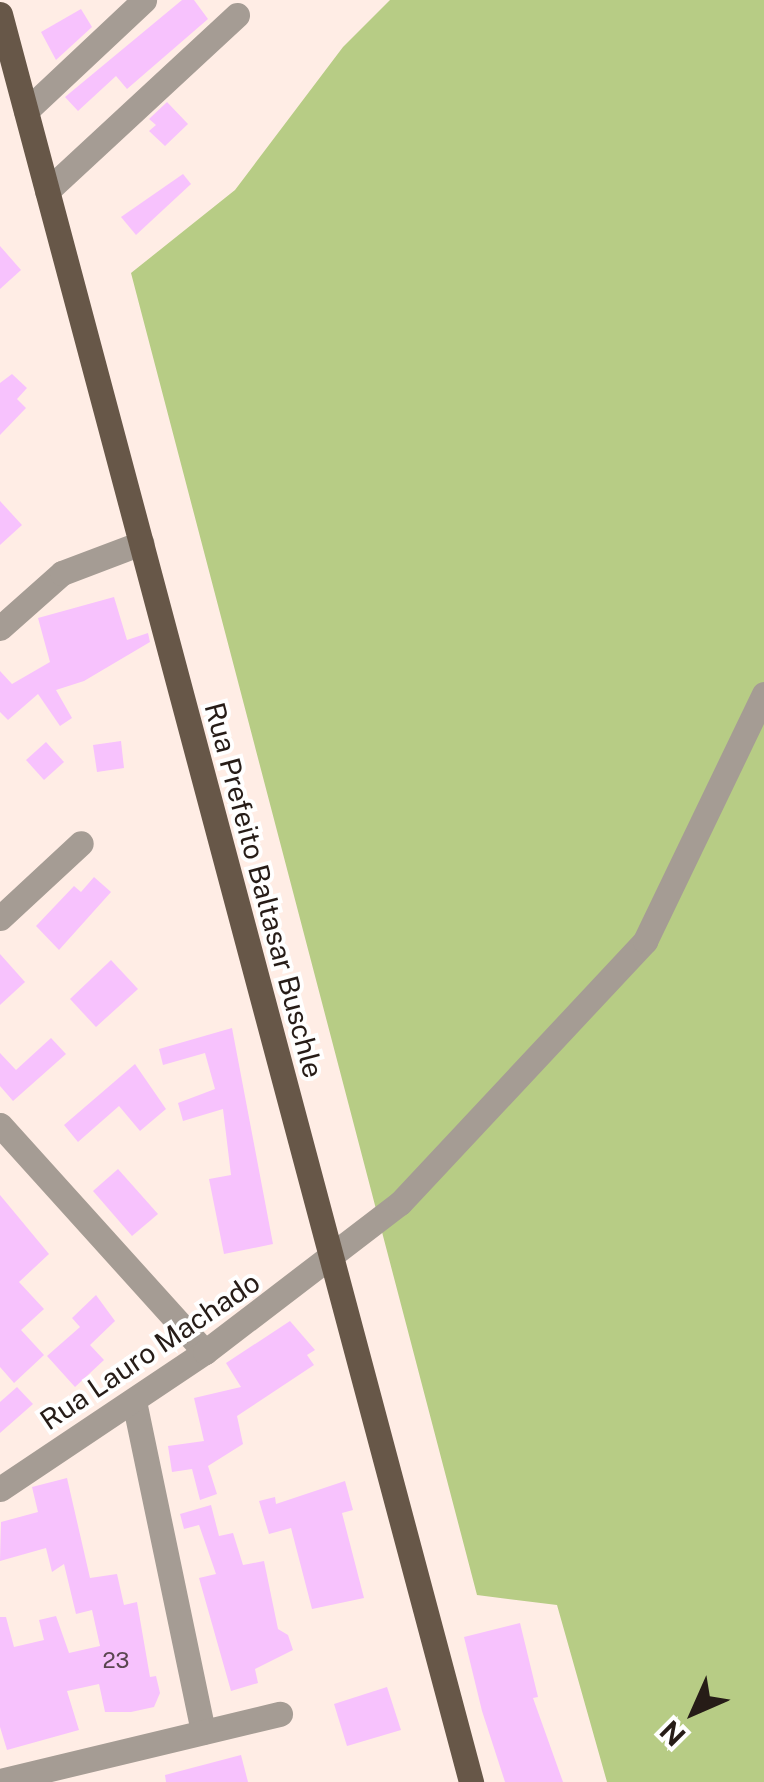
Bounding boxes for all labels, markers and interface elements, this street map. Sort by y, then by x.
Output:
street label: Rua Prefeito Baltasar Buschle [198,699,330,1081]
street label: Rua Lauro Machado [34,1265,266,1437]
house number: 23 [103,1648,129,1674]
north arrow [644,1662,744,1762]
text: N [653,1714,692,1753]

